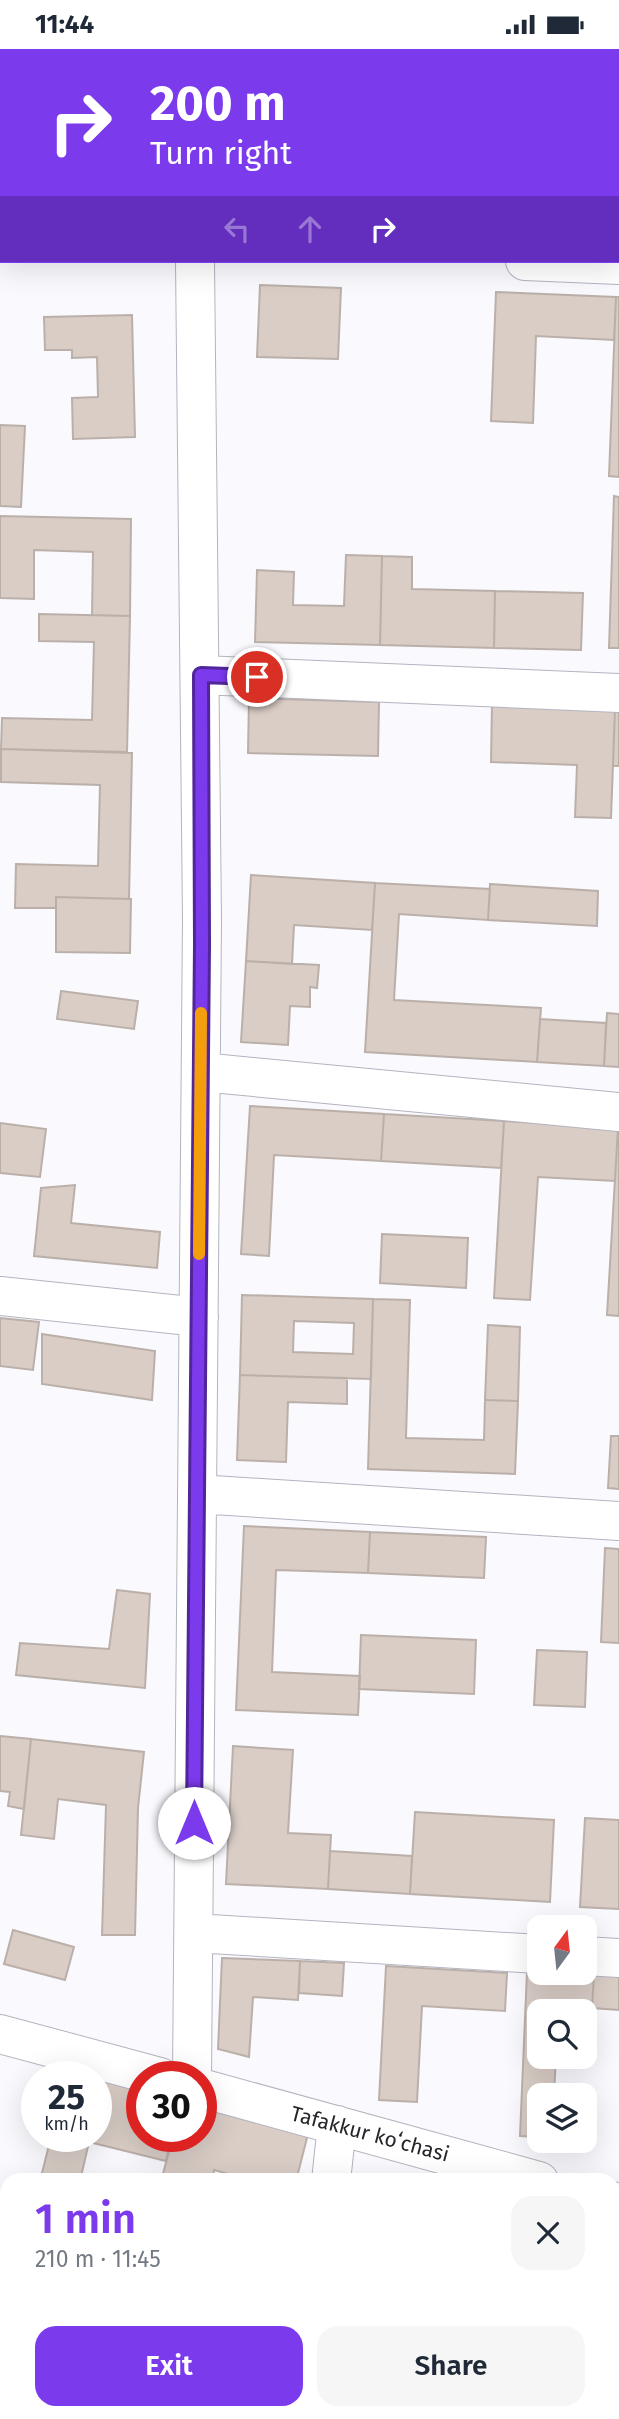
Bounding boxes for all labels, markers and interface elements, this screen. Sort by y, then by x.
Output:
text: 11:44 [35,9,94,40]
text: 200 m [150,74,286,133]
icon: right [35,77,126,168]
text: Turn right [150,134,292,172]
icon: left [218,210,256,248]
icon: ahead [291,210,329,248]
icon: right [364,210,402,248]
pin [227,647,287,707]
icon: arrive [238,658,276,696]
position arrow [157,1786,231,1860]
north arrow [527,1915,597,1985]
map controls [527,1915,597,2153]
button: search [527,1999,597,2069]
speed limit sign: 30 [126,2061,217,2152]
text: 25 [48,2076,85,2118]
button: layers [527,2083,597,2153]
street label: Tafakkur koʻchasi [288,2100,452,2168]
text: km/h [44,2113,89,2135]
text: 1 min [35,2194,136,2244]
button: close [511,2196,585,2270]
text: 210 m · 11:45 [35,2245,161,2273]
button: Exit [35,2326,303,2406]
button: Share [317,2326,585,2406]

